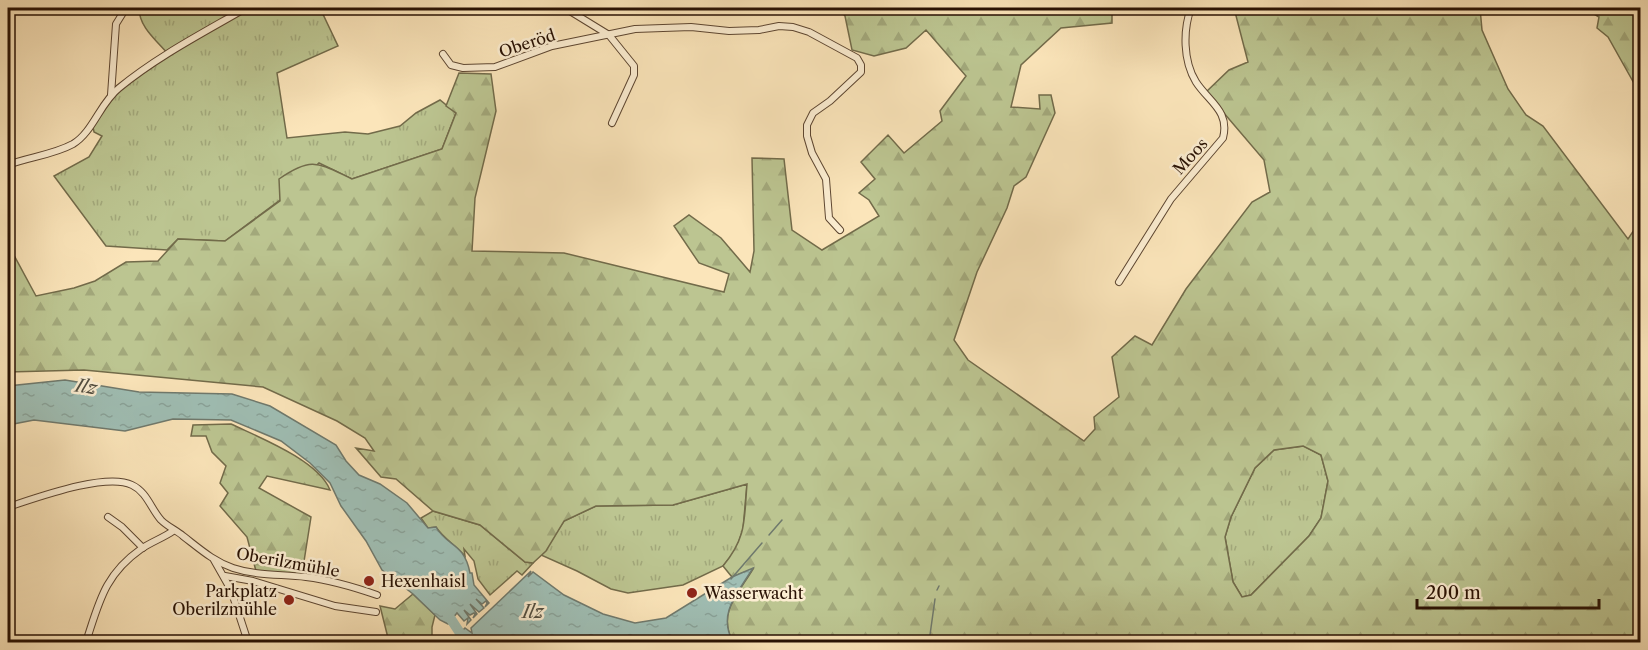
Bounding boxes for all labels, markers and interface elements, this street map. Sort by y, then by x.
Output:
street label: Oberöd [496,24,558,61]
street label: Moos [1168,134,1212,178]
water label: Ilz [72,374,100,400]
street label: Oberilzmühle [235,543,341,581]
place label: Hexenhaisl [381,571,466,591]
scale bar [1417,572,1598,610]
marker: Hexenhaisl [362,574,376,588]
place label: Parkplatz Oberilzmühle [172,581,277,619]
text: 200 m [1426,582,1481,604]
place label: Wasserwacht [703,583,804,603]
marker: Wasserwacht [685,586,699,600]
marker: Parkplatz Oberilzmühle [282,593,296,607]
water label: Ilz [520,601,545,623]

